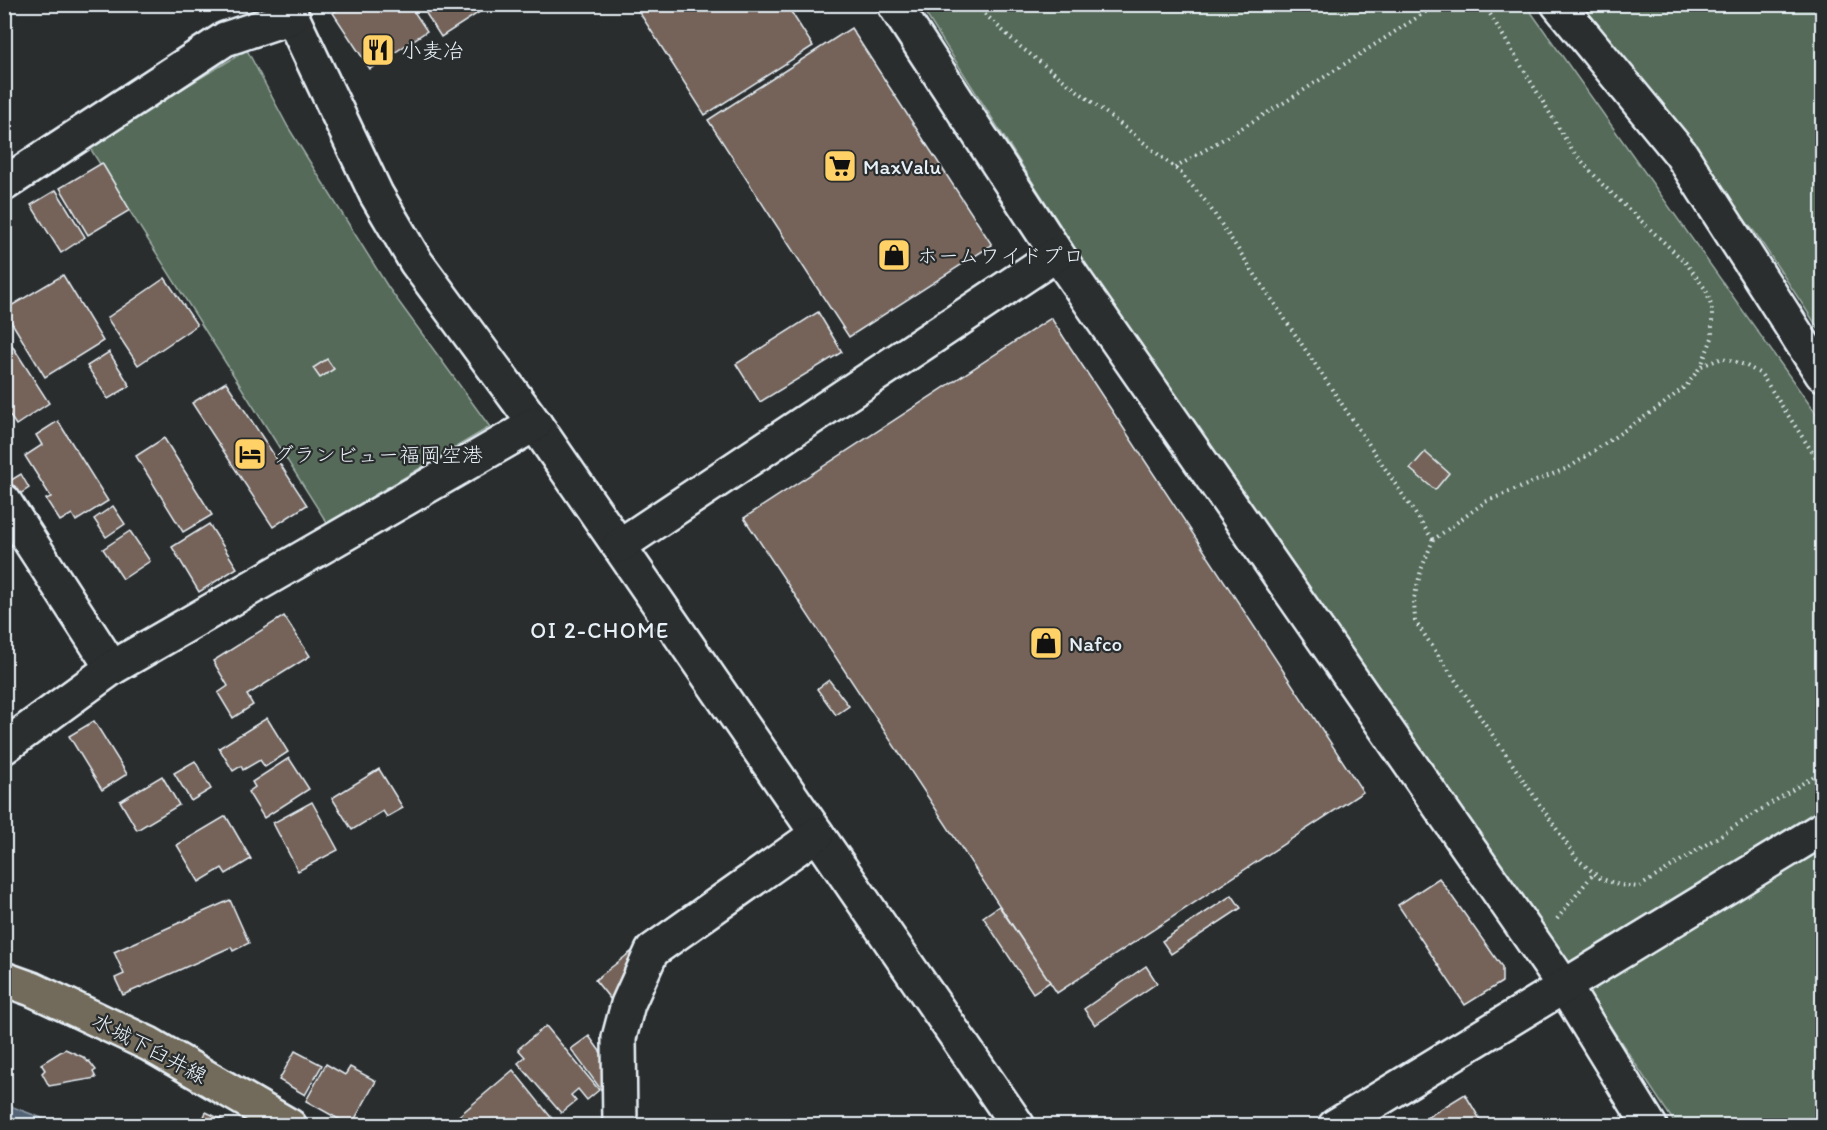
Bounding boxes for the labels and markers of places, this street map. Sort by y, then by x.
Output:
restaurant icon: 小麦冶 [360,32,396,68]
place label: 小麦冶 [401,38,464,63]
supermarket icon: MaxValu [822,148,858,184]
place label: MaxValu [863,154,941,179]
shop icon: ホームワイドプロ [876,237,912,273]
place label: ホームワイドプロ [917,243,1084,268]
hotel icon: グランビュー福岡空港 [232,436,268,472]
place label: グランビュー福岡空港 [273,442,483,467]
shop icon: Nafco [1028,625,1064,661]
place label: Nafco [1069,631,1122,656]

